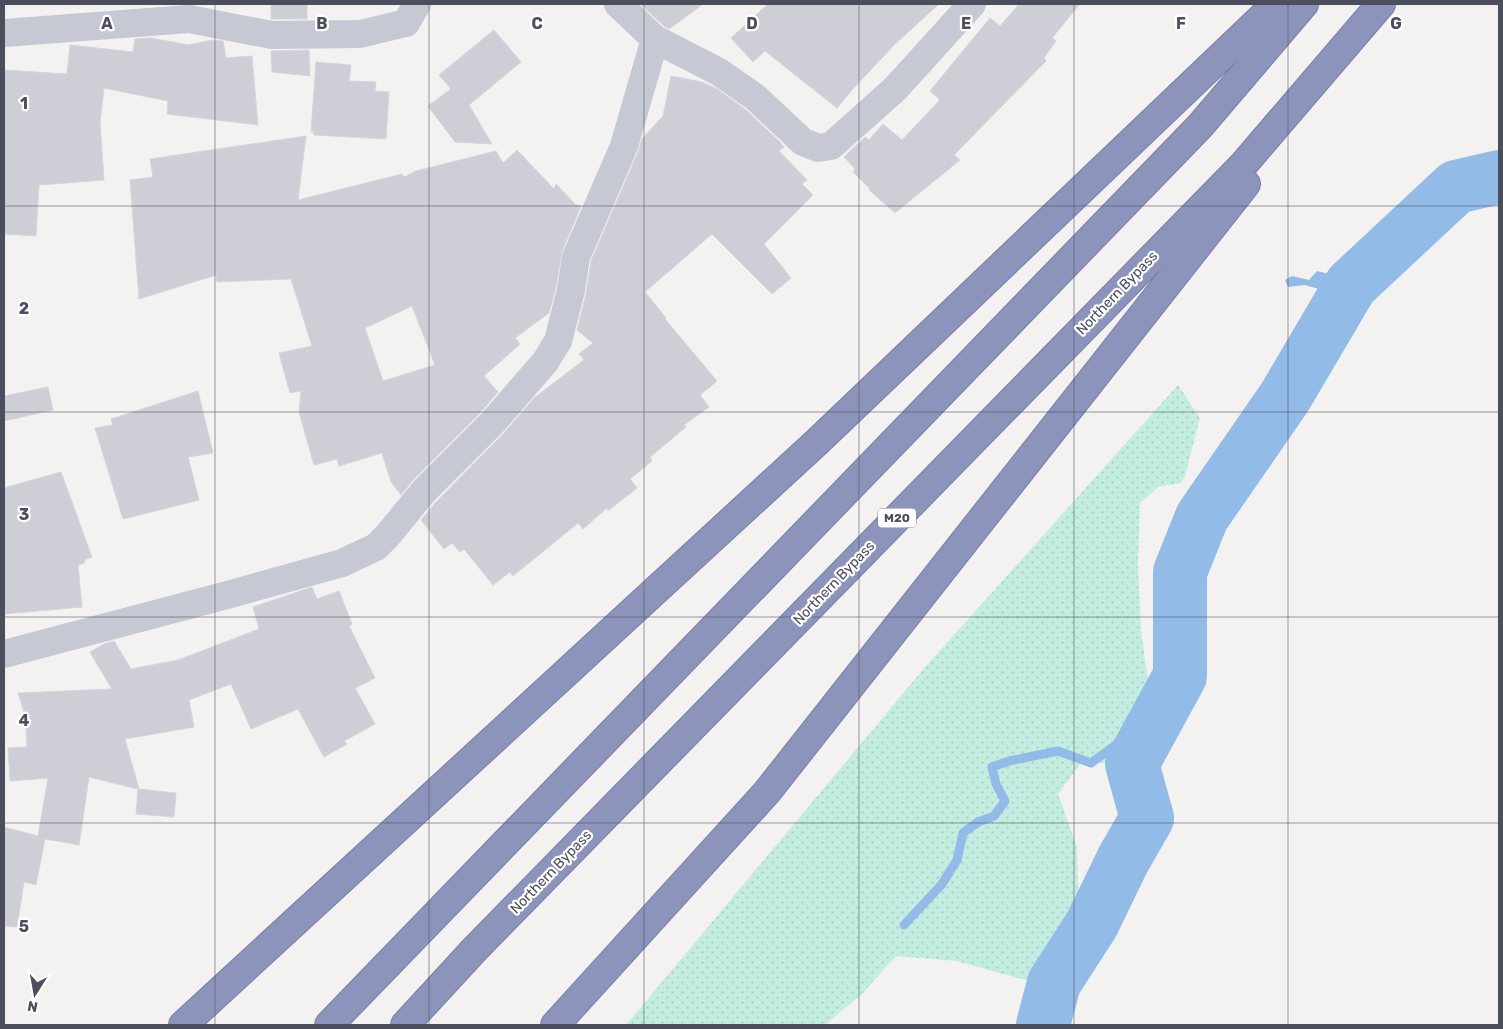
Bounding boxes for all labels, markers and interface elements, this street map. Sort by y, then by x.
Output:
text: A [101,14,113,33]
text: B [316,14,328,33]
text: C [531,14,543,33]
text: D [746,14,758,33]
text: E [961,14,971,33]
text: F [1176,14,1186,33]
text: G [1390,14,1402,33]
text: 1 [20,94,28,113]
street label: Northern Bypass [1073,248,1161,338]
text: 2 [19,299,29,318]
text: 3 [19,505,29,524]
road number: M20 [878,508,916,528]
street label: Northern Bypass [790,538,878,628]
text: 4 [19,711,30,730]
street label: Northern Bypass [507,827,595,917]
text: 5 [19,917,29,936]
north arrow [10,969,60,1019]
text: N [26,997,39,1016]

